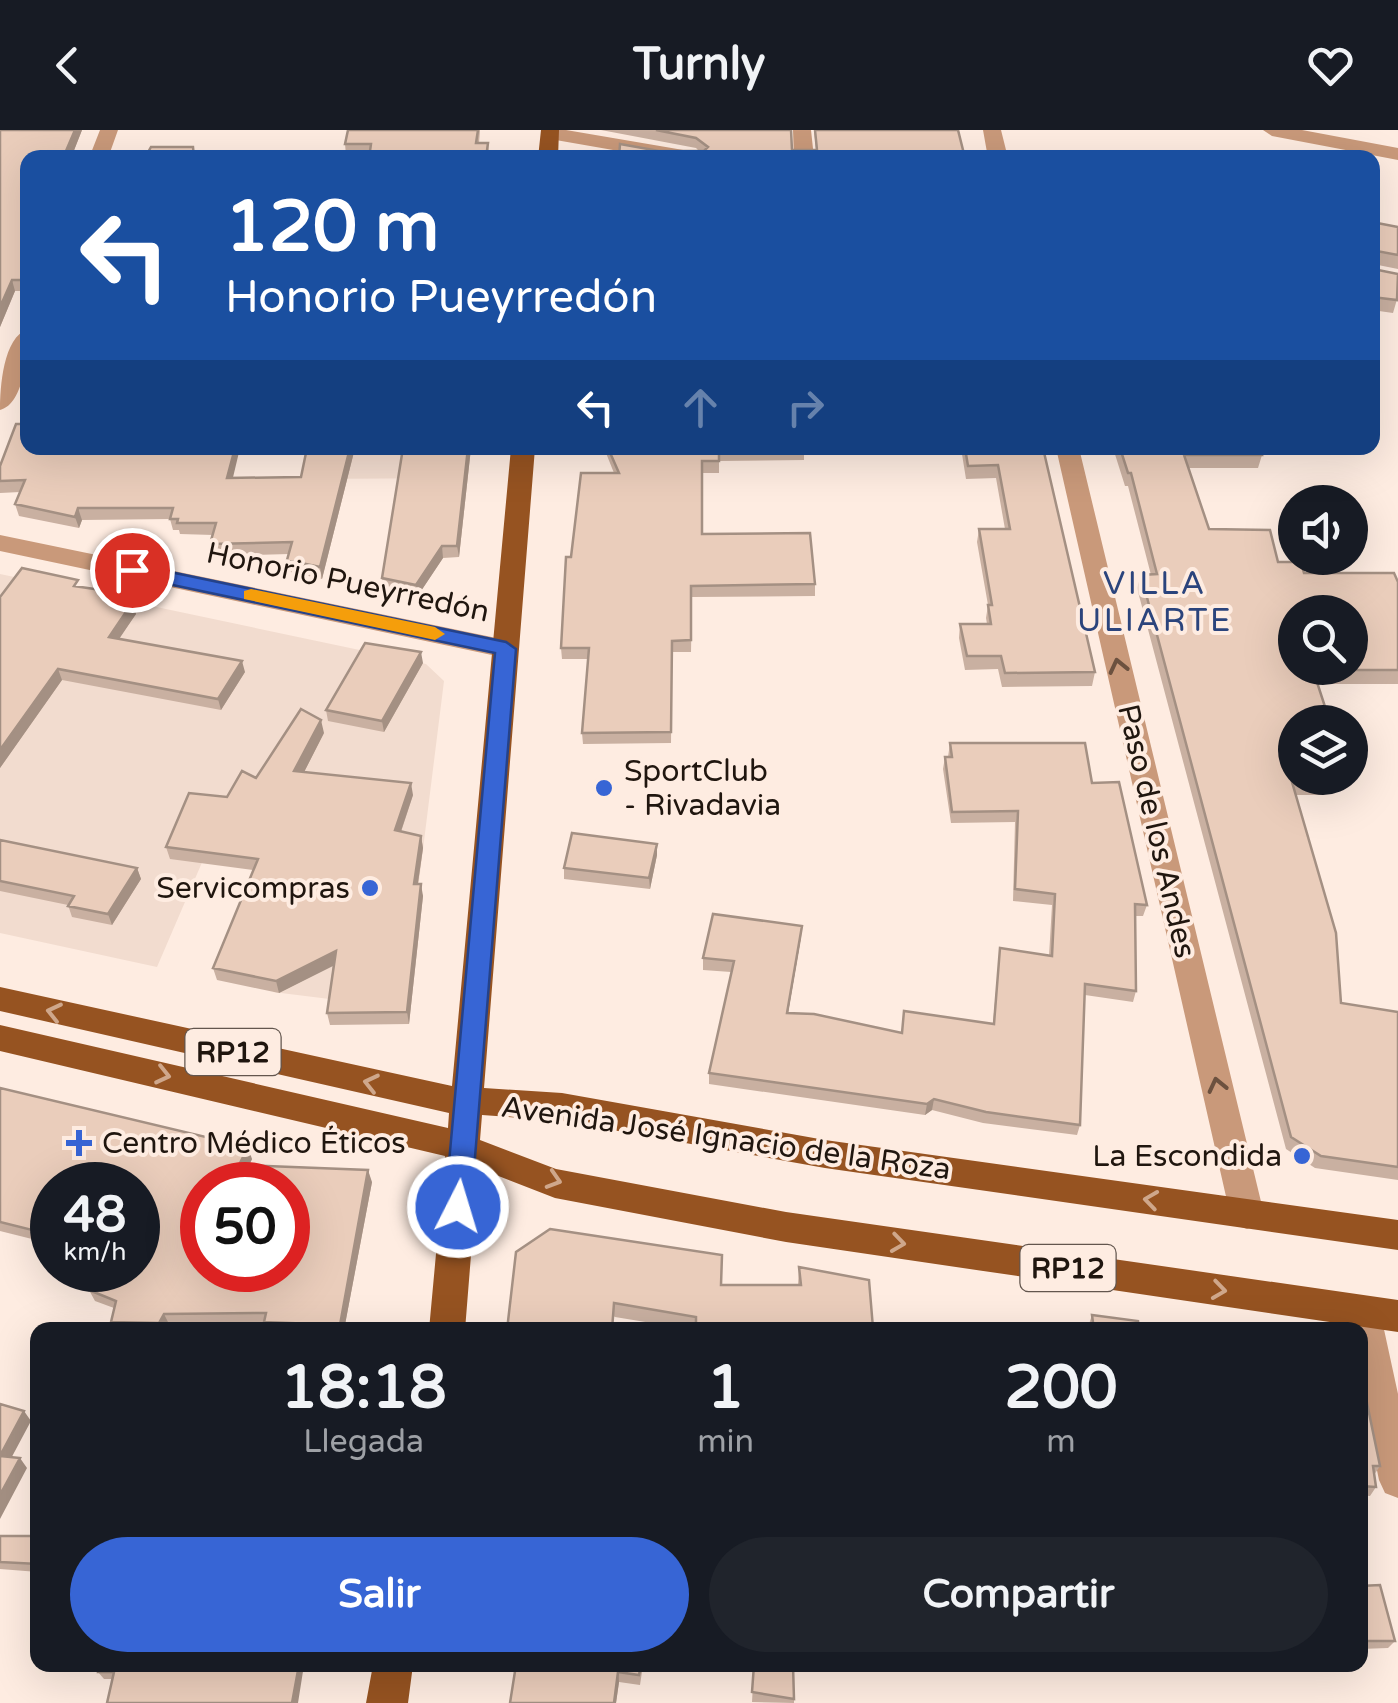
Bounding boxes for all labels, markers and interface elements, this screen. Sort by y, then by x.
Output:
icon: back [40,38,95,93]
text: Turnly [633,38,765,92]
icon: heart [1303,38,1358,93]
text: 120 m [225,186,439,270]
icon: left [60,190,190,320]
text: Honorio Pueyrredón [225,271,657,325]
icon: left [568,380,623,435]
icon: ahead [673,380,728,435]
icon: right [778,380,833,435]
map controls [1278,485,1368,795]
button: sound [1278,485,1368,575]
pin [90,528,175,613]
street label: Honorio Pueyrredón [203,534,493,631]
icon: arrive [105,543,160,598]
district label: VILLA ULIARTE [1077,565,1233,640]
button: search [1278,595,1368,685]
one-way arrow [1109,658,1130,675]
street label: Paso de los Andes [1109,701,1204,962]
button: layers [1278,705,1368,795]
place label: SportClub - Rivadavia [624,753,781,824]
marker: SportClub - Rivadavia [593,777,615,799]
place label: Servicompras [156,870,350,907]
marker: Servicompras [359,877,381,899]
one-way arrow [46,1002,63,1023]
road number: RP12 [186,1029,280,1075]
one-way arrow [154,1064,171,1085]
one-way arrow [363,1073,380,1094]
one-way arrow [1208,1077,1229,1094]
street label: Avenida José Ignacio de la Roza [499,1089,953,1188]
place label: Centro Médico Éticos [102,1125,406,1162]
marker: Centro Médico Éticos [66,1130,92,1156]
place label: La Escondida [1092,1138,1282,1175]
marker: La Escondida [1291,1145,1313,1167]
position arrow [406,1155,510,1259]
speed limit sign: 50 [180,1162,310,1292]
one-way arrow [545,1169,562,1189]
text: 48 [64,1185,126,1245]
one-way arrow [1142,1190,1159,1211]
one-way arrow [890,1232,906,1253]
text: km/h [64,1237,126,1267]
road number: RP12 [1020,1245,1116,1291]
one-way arrow [1211,1279,1228,1300]
text: 18:18 [280,1352,447,1424]
text: 1 [707,1352,744,1424]
text: 200 [1004,1352,1118,1424]
text: Llegada [303,1423,424,1461]
text: min [697,1423,754,1461]
text: m [1046,1423,1076,1461]
button: Salir [70,1537,689,1652]
button: Compartir [709,1537,1328,1652]

